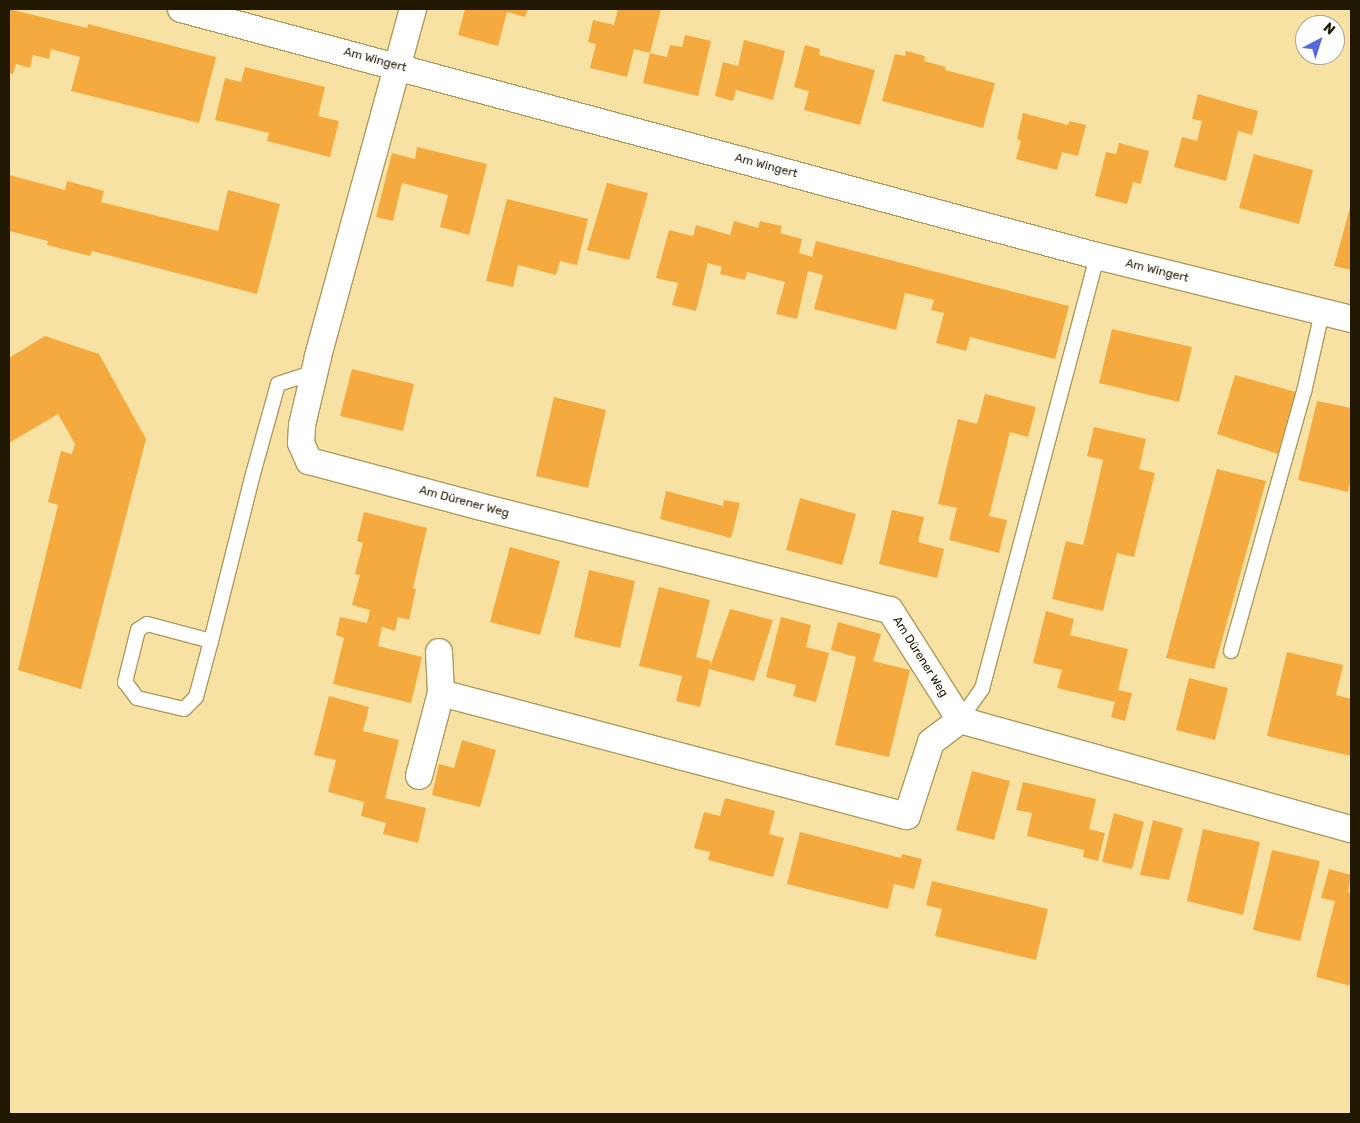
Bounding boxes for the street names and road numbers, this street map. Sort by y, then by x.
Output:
street label: Am Wingert [342,45,408,75]
street label: Am Wingert [733,151,799,181]
street label: Am Wingert [1124,256,1190,286]
street label: Am Dürener Weg [417,483,511,521]
street label: Am Dürener Weg [889,614,951,700]

